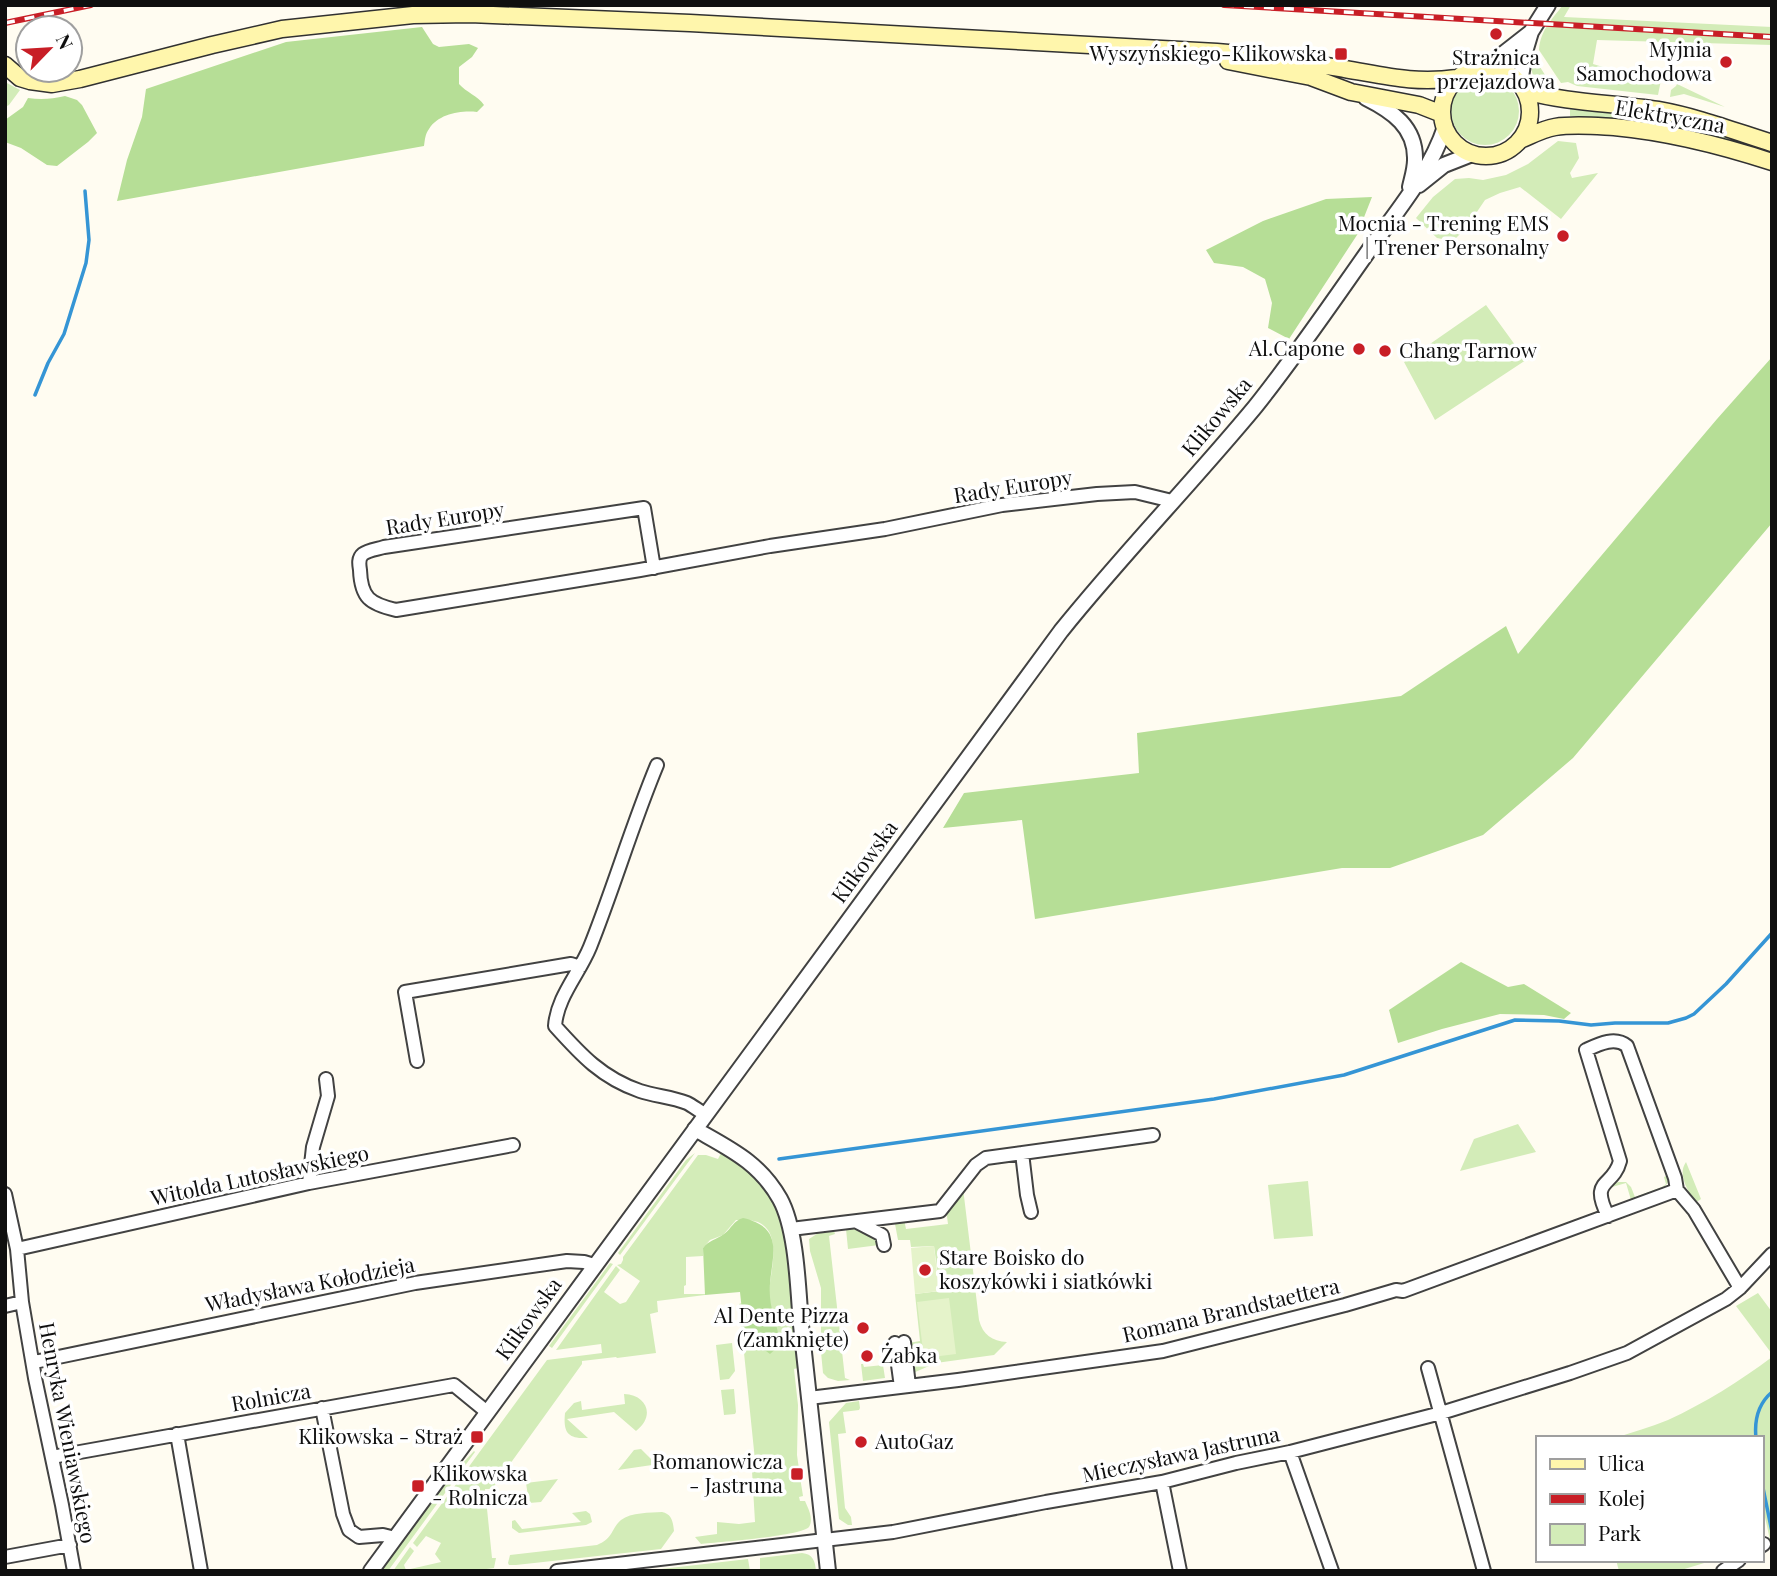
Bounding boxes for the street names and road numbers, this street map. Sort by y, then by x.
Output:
street label: Elektryczna [1613,92,1728,139]
street label: Klikowska [1174,370,1257,461]
street label: Rady Europy [951,462,1074,508]
street label: Rady Europy [383,494,506,540]
street label: Klikowska [824,814,903,908]
street label: Witolda Lutosławskiego [147,1137,371,1211]
street label: Władysława Kołodzieja [202,1249,417,1317]
street label: Romana Brandstaettera [1119,1270,1342,1348]
street label: Klikowska [488,1271,567,1365]
street label: Henryka Wieniawskiego [34,1320,104,1546]
street label: Rolnicza [229,1375,313,1417]
street label: Mieczysława Jastruna [1079,1418,1282,1488]

